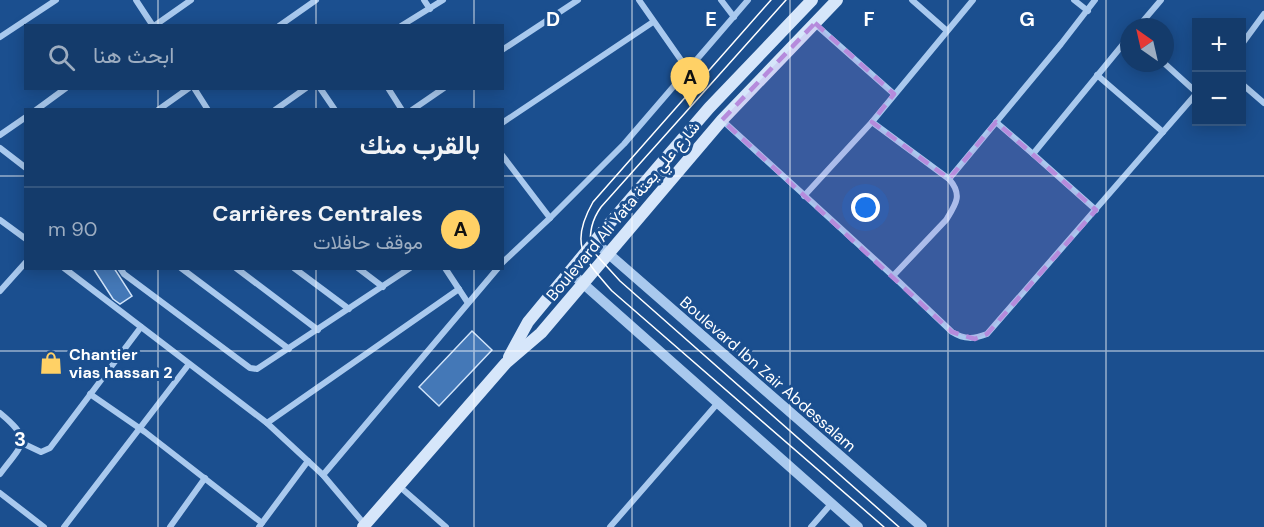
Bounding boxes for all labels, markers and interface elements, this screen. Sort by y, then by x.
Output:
text: D [546,6,560,32]
text: E [705,6,717,32]
text: F [863,6,875,32]
text: G [1019,6,1035,32]
north arrow [1120,18,1174,72]
map controls [1192,18,1246,126]
button: + [1192,18,1246,72]
search box [24,24,504,90]
icon: search [45,41,78,74]
text: ابحث هنا [93,41,174,70]
pin: A [670,57,710,107]
button: − [1192,72,1246,126]
street label: Boulevard Ali Yata شارع علي يعتة [542,117,707,307]
text: بالقرب منك [360,128,480,162]
your location [851,193,880,222]
text: Carrières Centrales [212,199,423,228]
text: 90 m [48,216,97,242]
text: A [453,216,468,242]
text: موقف حافلات [313,229,423,255]
street label: Boulevard Ibn Zair Abdessalam [675,292,861,456]
place label: Chantier vias hassan 2 [69,344,173,383]
shop icon: Chantier vias hassan 2 [38,350,64,376]
text: 3 [14,426,26,452]

